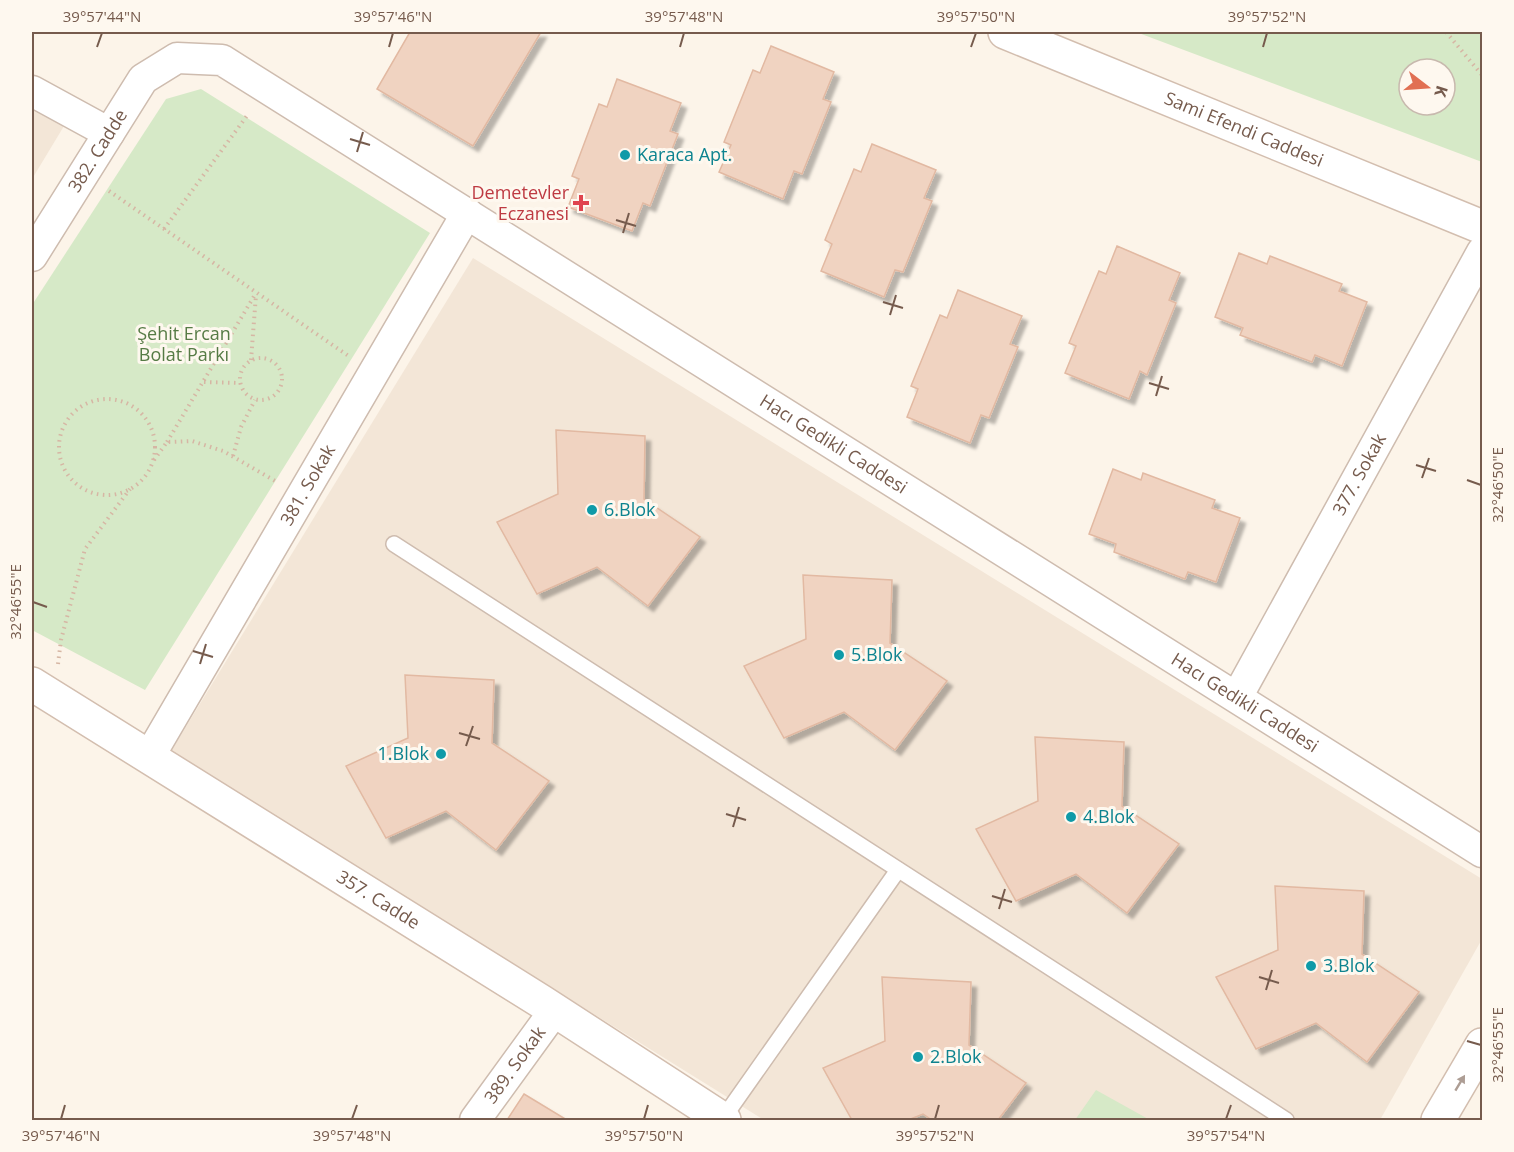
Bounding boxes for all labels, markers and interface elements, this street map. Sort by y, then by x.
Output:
text: 39°57'44"N [63,6,141,26]
text: 39°57'46"N [354,6,432,26]
text: 39°57'48"N [645,6,723,26]
text: 39°57'50"N [937,6,1015,26]
text: 39°57'52"N [1228,6,1306,26]
north arrow [1397,57,1457,117]
text: K [1429,83,1453,100]
street label: Sami Efendi Caddesi [1161,85,1327,172]
street label: 382. Cadde [62,104,132,197]
place label: Karaca Apt. [637,142,732,166]
marker: Karaca Apt. [618,148,632,162]
place label: Demetevler Eczanesi [472,180,570,225]
marker: Demetevler Eczanesi [574,196,588,210]
park label: Şehit Ercan Bolat Parkı [137,321,231,366]
street label: Hacı Gedikli Caddesi [756,388,912,499]
street label: 377. Sokak [1326,428,1391,519]
street label: 381. Sokak [274,439,340,529]
text: 32°46'50"E [1487,447,1507,523]
place label: 6.Blok [604,497,656,521]
marker: 6.Blok [585,503,599,517]
text: 32°46'55"E [5,564,25,640]
place label: 5.Blok [851,642,903,666]
street label: Hacı Gedikli Caddesi [1167,647,1324,757]
marker: 5.Blok [832,648,846,662]
place label: 1.Blok [378,741,430,765]
marker: 1.Blok [434,747,448,761]
place label: 4.Blok [1083,804,1135,828]
marker: 4.Blok [1064,810,1078,824]
street label: 357. Cadde [333,864,425,934]
place label: 3.Blok [1323,953,1375,977]
marker: 3.Blok [1304,959,1318,973]
text: 32°46'55"E [1487,1007,1507,1083]
street label: 389. Sokak [478,1021,551,1108]
place label: 2.Blok [930,1044,982,1068]
marker: 2.Blok [911,1050,925,1064]
one-way arrow [1455,1074,1465,1091]
text: 39°57'46"N [22,1125,100,1145]
text: 39°57'48"N [313,1125,391,1145]
text: 39°57'50"N [605,1125,683,1145]
text: 39°57'52"N [896,1125,974,1145]
text: 39°57'54"N [1187,1125,1265,1145]

